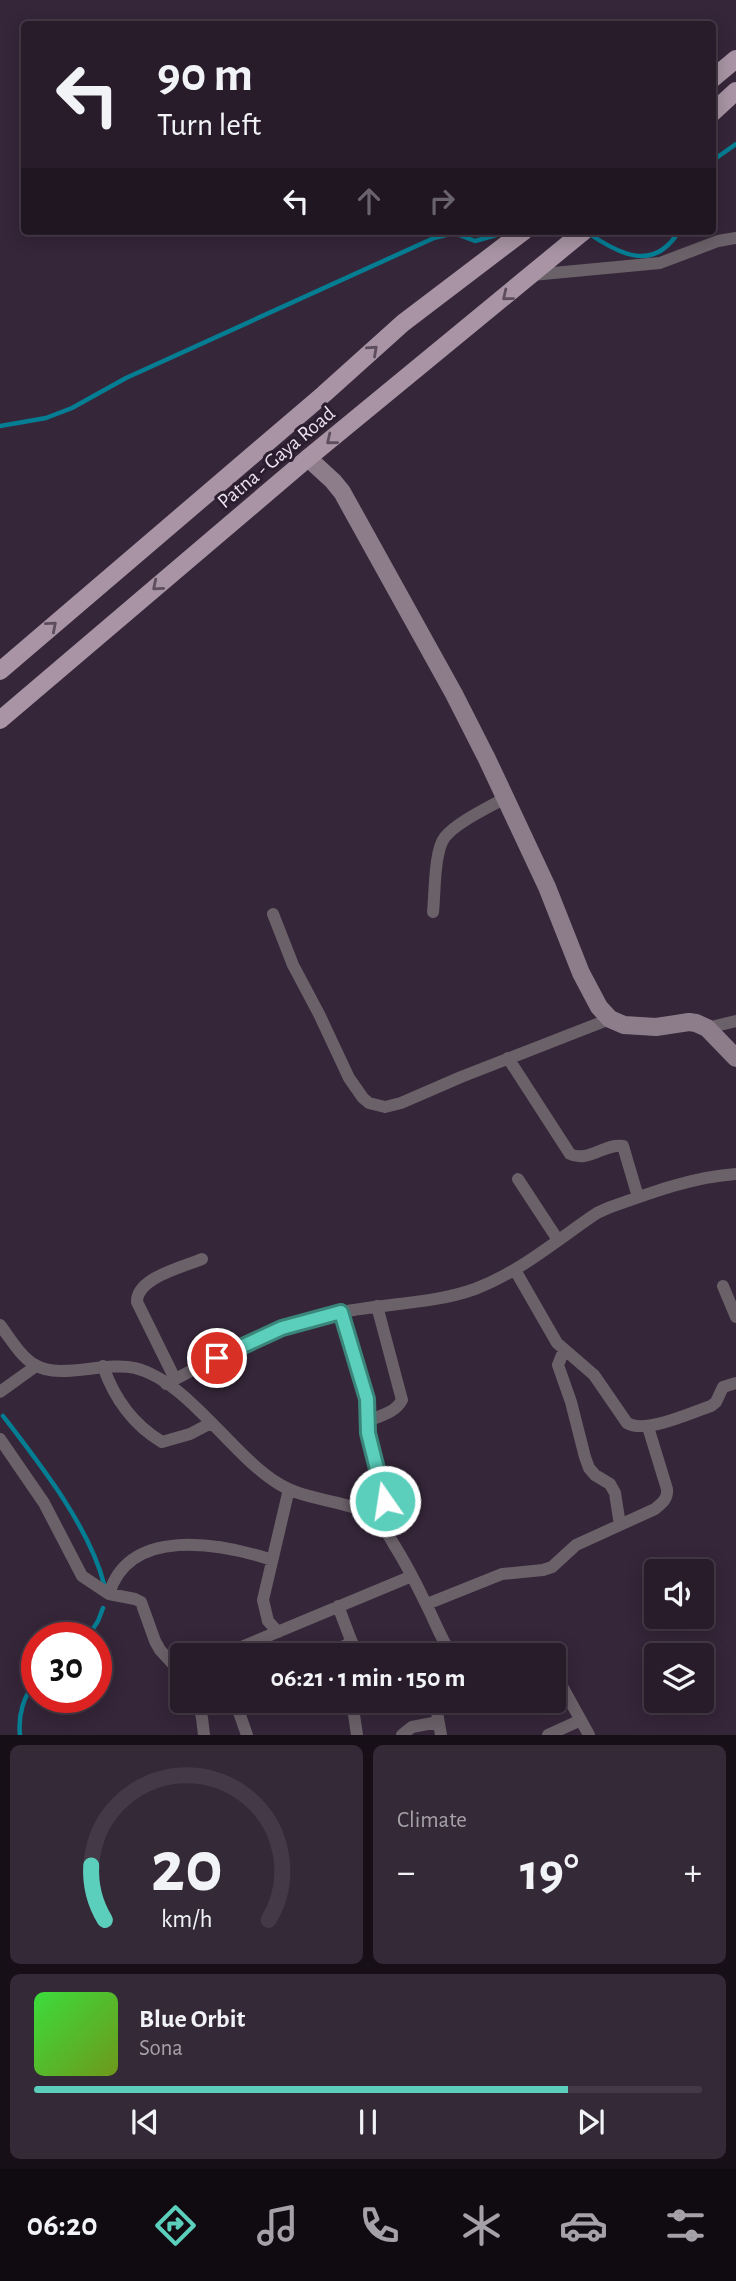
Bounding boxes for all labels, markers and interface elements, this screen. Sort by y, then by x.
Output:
icon: left [42,49,133,140]
text: 90 m [157,51,253,100]
text: Turn left [157,109,261,141]
icon: left [277,182,315,220]
icon: ahead [350,182,388,220]
icon: right [423,182,461,220]
one-way arrow [503,287,515,300]
one-way arrow [365,346,378,358]
street label: Patna - Gaya Road [214,402,339,512]
one-way arrow [327,431,339,444]
one-way arrow [153,578,166,590]
one-way arrow [43,622,56,634]
pin [187,1328,247,1388]
icon: arrive [198,1339,236,1377]
position arrow [348,1464,422,1538]
map controls [644,1559,714,1713]
button: sound [644,1559,714,1629]
speed limit sign: 30 [21,1622,112,1713]
button: layers [644,1643,714,1713]
text: 06:21 · 1 min · 150 m [270,1665,466,1691]
text: Climate [397,1809,467,1832]
text: 20 [150,1833,223,1906]
text: 19° [520,1847,579,1899]
text: − [397,1854,415,1892]
text: + [684,1854,702,1892]
text: km/h [161,1907,212,1932]
text: Blue Orbit [139,2006,245,2032]
text: Sona [139,2037,183,2060]
icon: previous [126,2103,164,2141]
icon: pause [349,2103,387,2141]
icon: next [572,2103,610,2141]
icon: directions [151,2201,200,2250]
icon: music [253,2201,302,2250]
icon: phone [355,2201,404,2250]
icon: climate [457,2201,506,2250]
icon: car [559,2201,608,2250]
icon: filters [661,2201,710,2250]
text: 06:20 [26,2209,98,2241]

